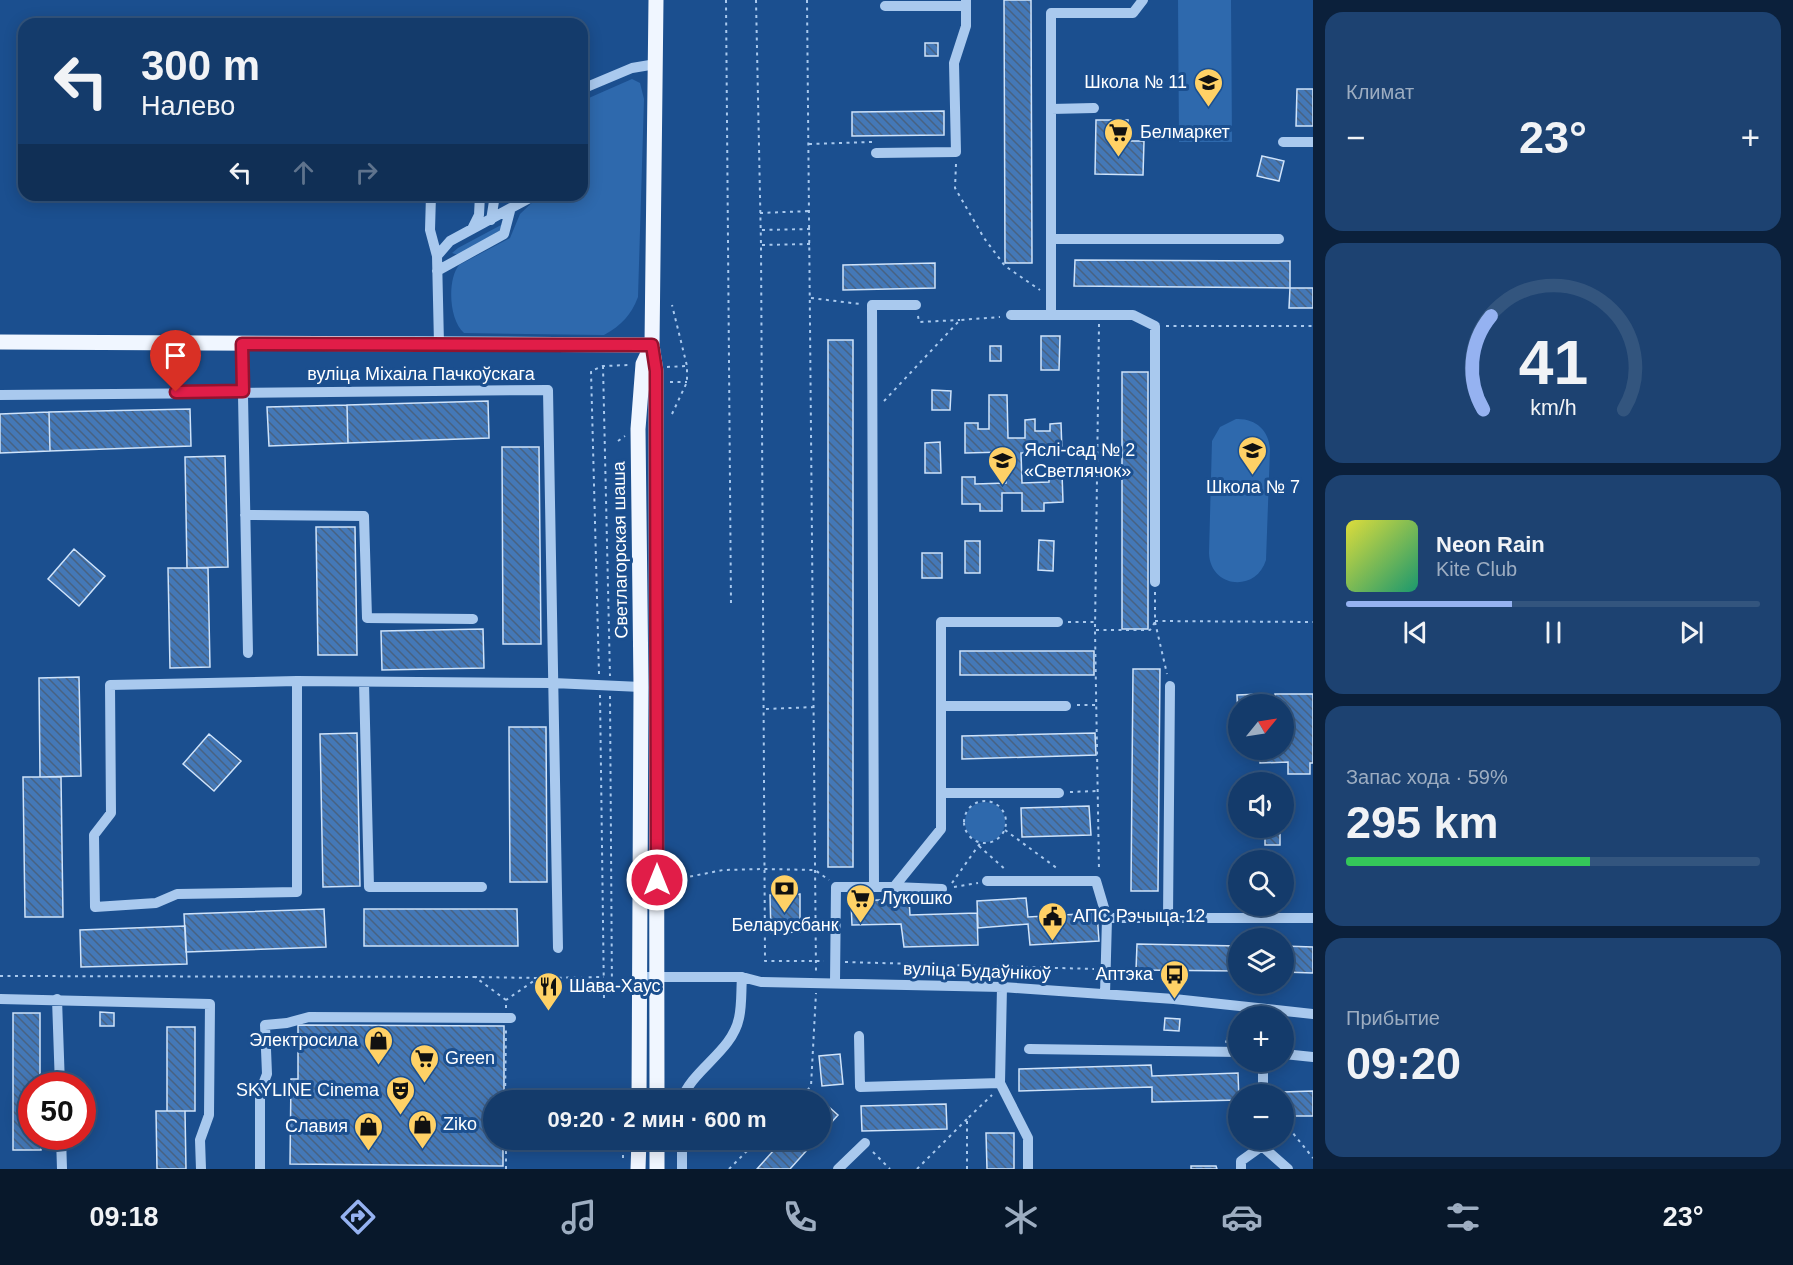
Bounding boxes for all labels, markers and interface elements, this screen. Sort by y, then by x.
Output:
icon: left [42,42,120,120]
text: 300 m [141,42,260,89]
school or university icon: Школа № 11 [1192,66,1224,108]
place label: Школа № 11 [1084,72,1187,92]
text: Климат [1346,81,1414,103]
text: Налево [141,91,235,121]
text: 23° [1519,112,1587,163]
supermarket icon: Белмаркет [1103,116,1135,158]
text: − [1346,119,1365,156]
text: + [1741,119,1760,156]
place label: Белмаркет [1140,122,1230,142]
icon: left [224,156,257,189]
icon: ahead [287,156,320,189]
icon: right [350,156,383,189]
text: 41 [1518,328,1588,397]
pin [150,330,201,392]
icon: arrive [159,339,192,372]
street label: вуліца Міхаіла Пачкоўскага [307,364,536,384]
text: km/h [1530,397,1576,421]
school or university icon: Школа № 7 [1237,434,1269,476]
place label: Яслі-сад № 2 «Светлячок» [1024,440,1135,481]
school or university icon: Яслі-сад № 2 «Светлячок» [987,444,1019,486]
street label: Светлагорская шаша [608,460,632,639]
place label: Школа № 7 [1206,477,1300,497]
text: Neon Rain [1436,532,1545,557]
text: Kite Club [1436,558,1517,580]
icon: previous [1399,616,1432,649]
icon: pause [1537,616,1570,649]
icon: next [1675,616,1708,649]
north arrow [1228,694,1294,760]
map controls [1228,694,1294,1150]
text: Запас хода · 59% [1346,766,1508,788]
button: sound [1228,772,1294,838]
text: 295 km [1346,797,1499,848]
position arrow [625,848,689,912]
button: search [1228,850,1294,916]
bank icon: Беларусбанк [769,872,801,914]
supermarket icon: Лукошко [844,882,876,924]
place label: Лукошко [881,888,953,908]
public building icon: АПС Рэчыца-12 [1036,900,1068,942]
place label: АПС Рэчыца-12 [1073,906,1205,926]
place label: Беларусбанк [731,915,839,935]
button: layers [1228,928,1294,994]
street label: вуліца Будаўнікоў [903,958,1051,984]
bus stop icon: Аптэка [1158,958,1190,1000]
place label: Аптэка [1096,964,1154,984]
restaurant icon: Шава-Хаус [532,970,564,1012]
place label: Шава-Хаус [569,976,661,996]
button: + [1228,1006,1294,1072]
text: Прибытие [1346,1007,1440,1029]
shop icon: Электросила [363,1024,395,1066]
place label: Электросила [249,1030,359,1050]
text: 09:20 [1346,1038,1461,1089]
supermarket icon: Green [408,1042,440,1084]
place label: Green [445,1048,495,1068]
speed limit sign: 50 [18,1072,96,1150]
theatre icon: SKYLINE Cinema [384,1074,416,1116]
place label: SKYLINE Cinema [236,1080,380,1100]
button: − [1228,1084,1294,1150]
text: 09:20 · 2 мин · 600 m [547,1107,767,1132]
shop icon: Ziko [406,1108,438,1150]
shop icon: Славия [353,1110,385,1152]
place label: Ziko [443,1114,477,1134]
place label: Славия [285,1116,348,1136]
icon: directions [337,1196,379,1238]
icon: music [558,1196,600,1238]
icon: phone [779,1196,821,1238]
icon: climate [1000,1196,1042,1238]
icon: car [1221,1196,1263,1238]
icon: filters [1442,1196,1484,1238]
text: 09:18 [89,1202,159,1232]
text: 23° [1663,1202,1703,1232]

